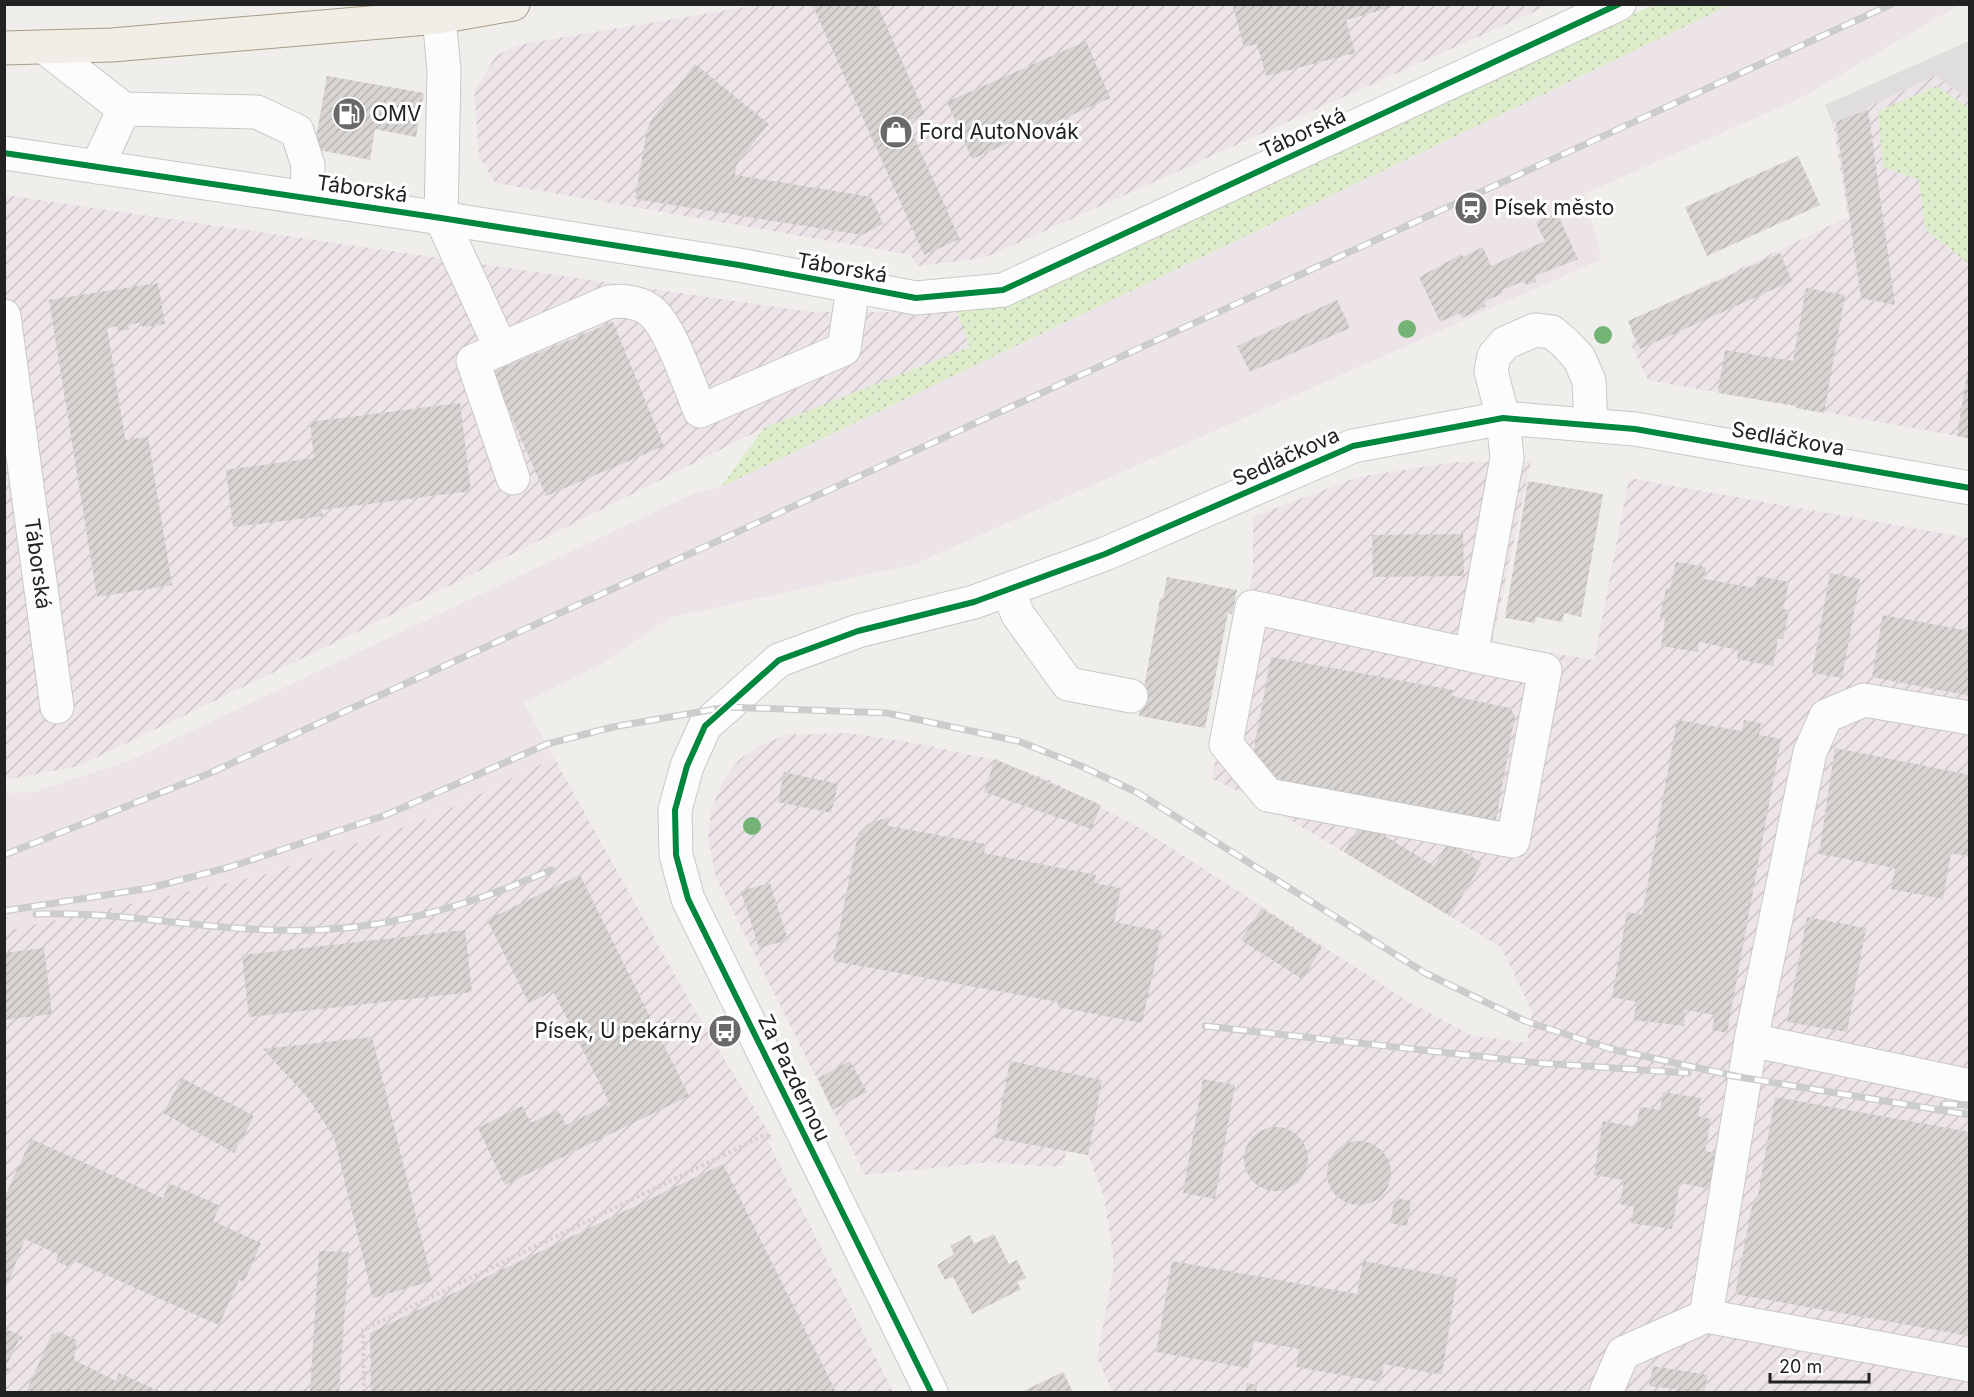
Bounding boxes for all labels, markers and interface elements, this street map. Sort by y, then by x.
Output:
fuel station icon: OMV [331,96,367,132]
place label: OMV [372,101,422,126]
street label: Táborská [1256,102,1350,163]
shop icon: Ford AutoNovák [878,114,914,150]
place label: Ford AutoNovák [919,119,1079,144]
street label: Táborská [315,170,409,207]
station icon: Písek město [1453,190,1489,226]
place label: Písek město [1494,195,1614,220]
street label: Táborská [795,247,889,288]
street label: Sedláčkova [1730,416,1846,461]
street label: Sedláčkova [1229,422,1343,491]
street label: Táborská [20,517,57,611]
street label: Za Pazdernou [753,1010,836,1145]
bus stop icon: Písek, U pekárny [707,1013,743,1049]
place label: Písek, U pekárny [535,1018,702,1043]
scale bar [1770,1346,1869,1384]
text: 20 m [1779,1356,1822,1377]

